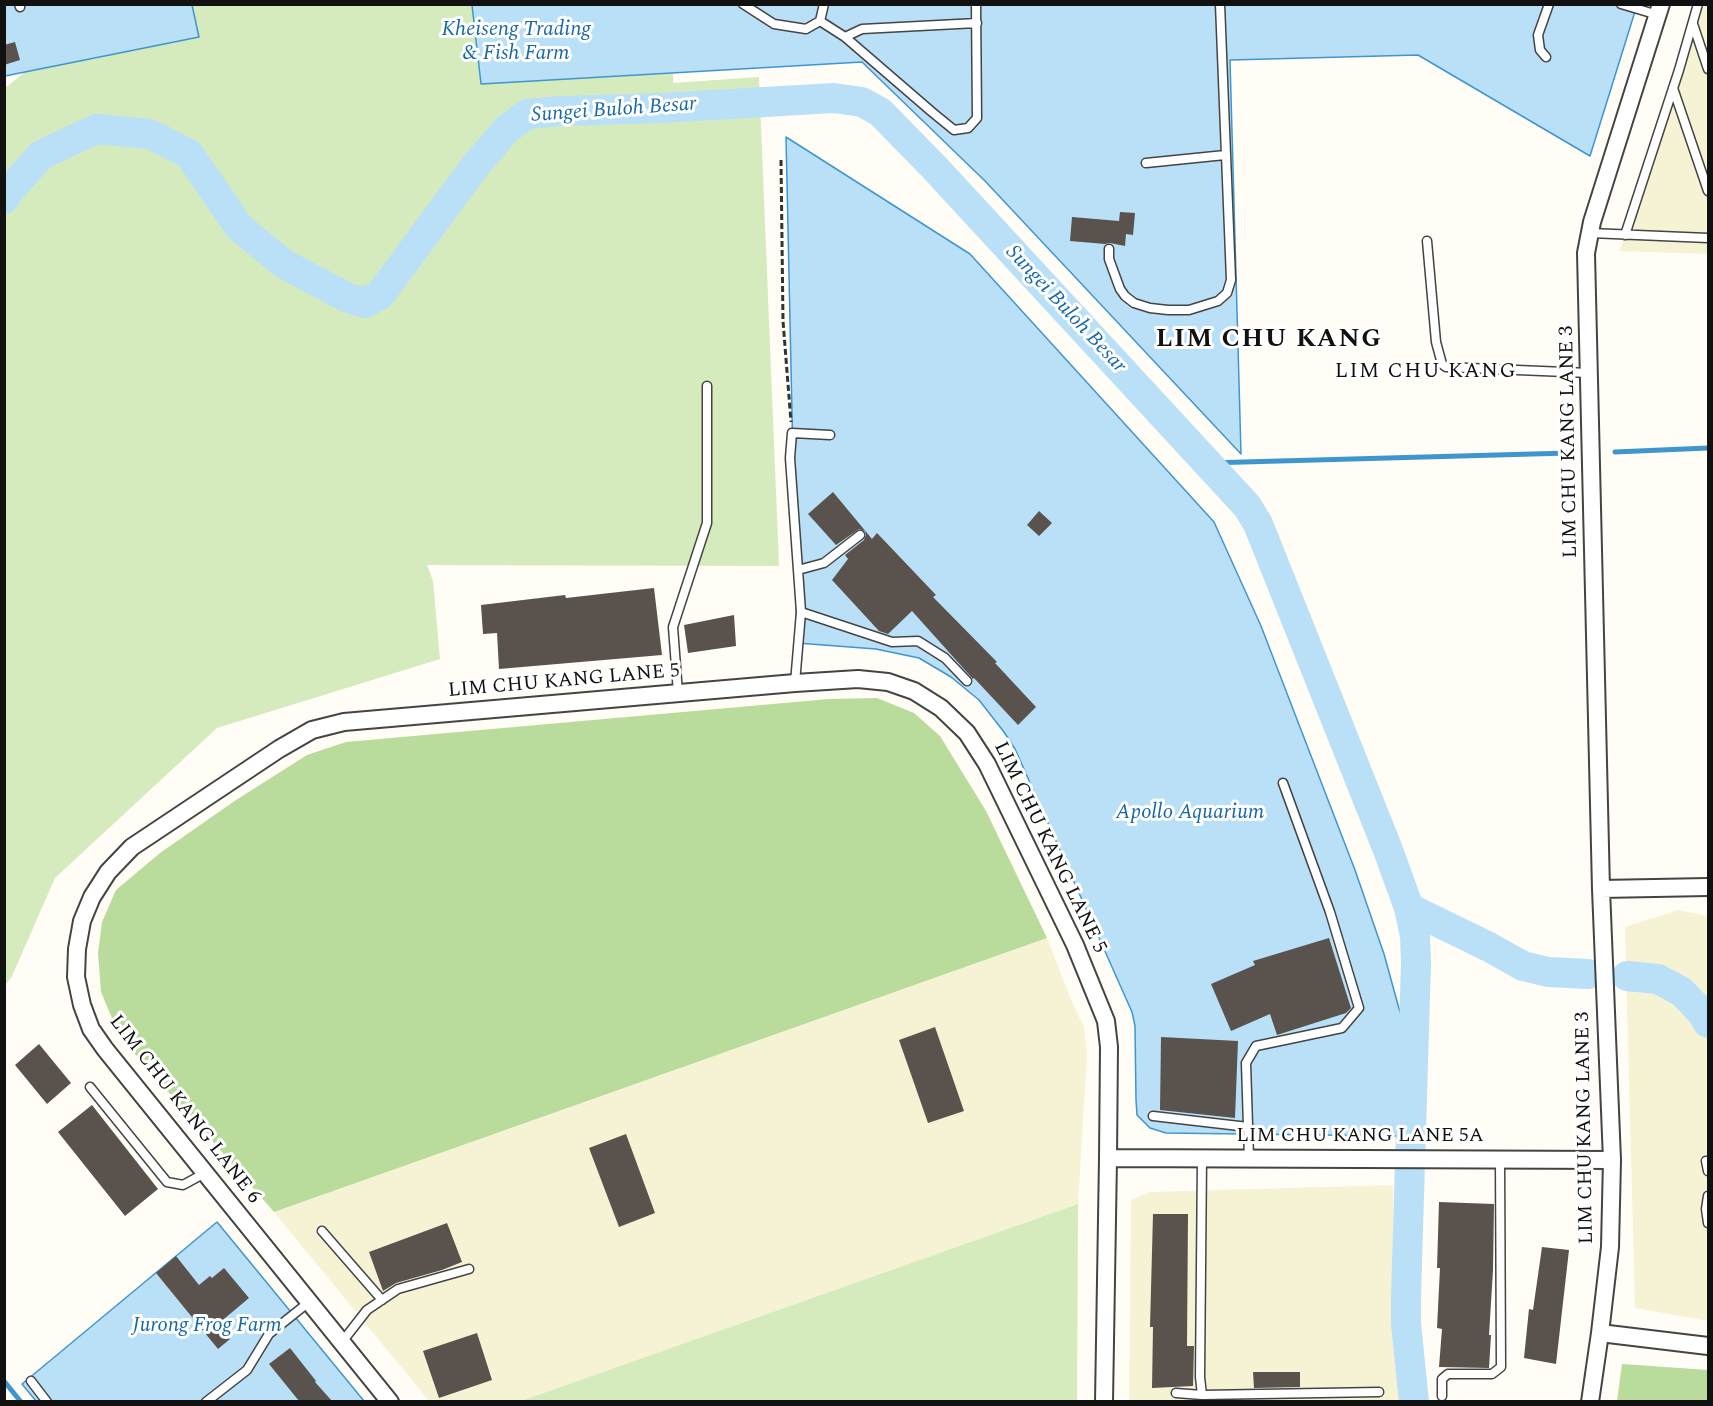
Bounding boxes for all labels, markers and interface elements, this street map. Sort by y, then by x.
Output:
water label: Kheiseng Trading & Fish Farm [441,18,591,68]
water label: Sungei Buloh Besar [531,93,697,129]
water label: Sungei Buloh Besar [999,241,1131,379]
district label: LIM CHU KANG [1156,325,1382,357]
street label: LIM CHU KANG LANE 3 [1556,326,1584,558]
district label: LIM CHU KANG [1335,360,1517,386]
street label: LIM CHU KANG LANE 5 [447,660,681,704]
street label: LIM CHU KANG LANE 5 [987,738,1111,958]
water label: Apollo Aquarium [1116,801,1264,827]
street label: LIM CHU KANG LANE 6 [103,1011,265,1209]
street label: LIM CHU KANG LANE 3 [1572,1012,1600,1244]
street label: LIM CHU KANG LANE 5A [1236,1125,1484,1149]
water label: Jurong Frog Farm [132,1314,282,1340]

